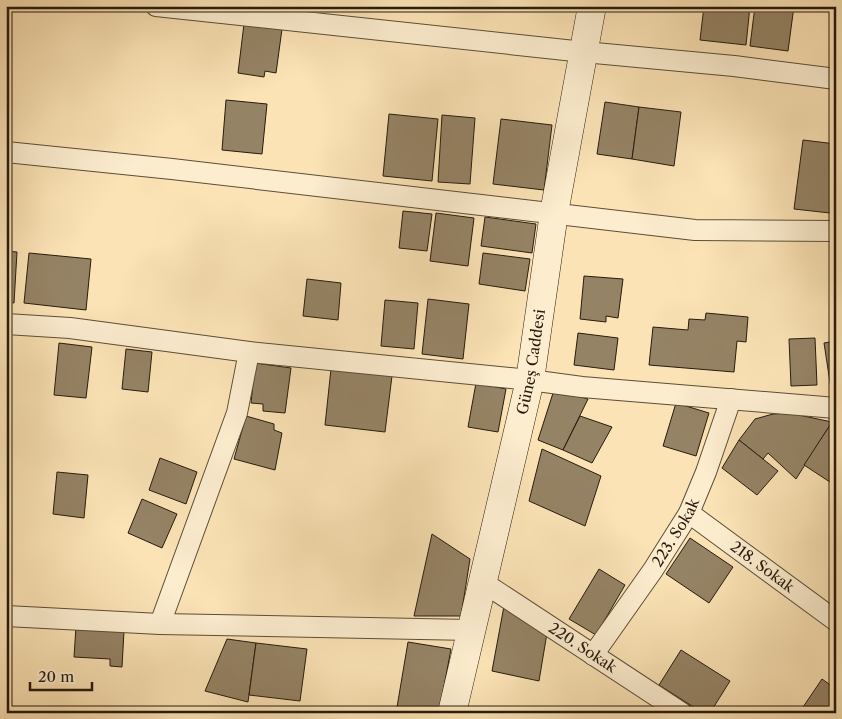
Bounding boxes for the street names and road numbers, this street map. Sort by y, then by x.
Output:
street label: Güneş Caddesi [512,308,549,417]
street label: 223. Sokak [648,494,704,570]
street label: 218. Sokak [727,537,800,597]
street label: 220. Sokak [545,618,622,677]

